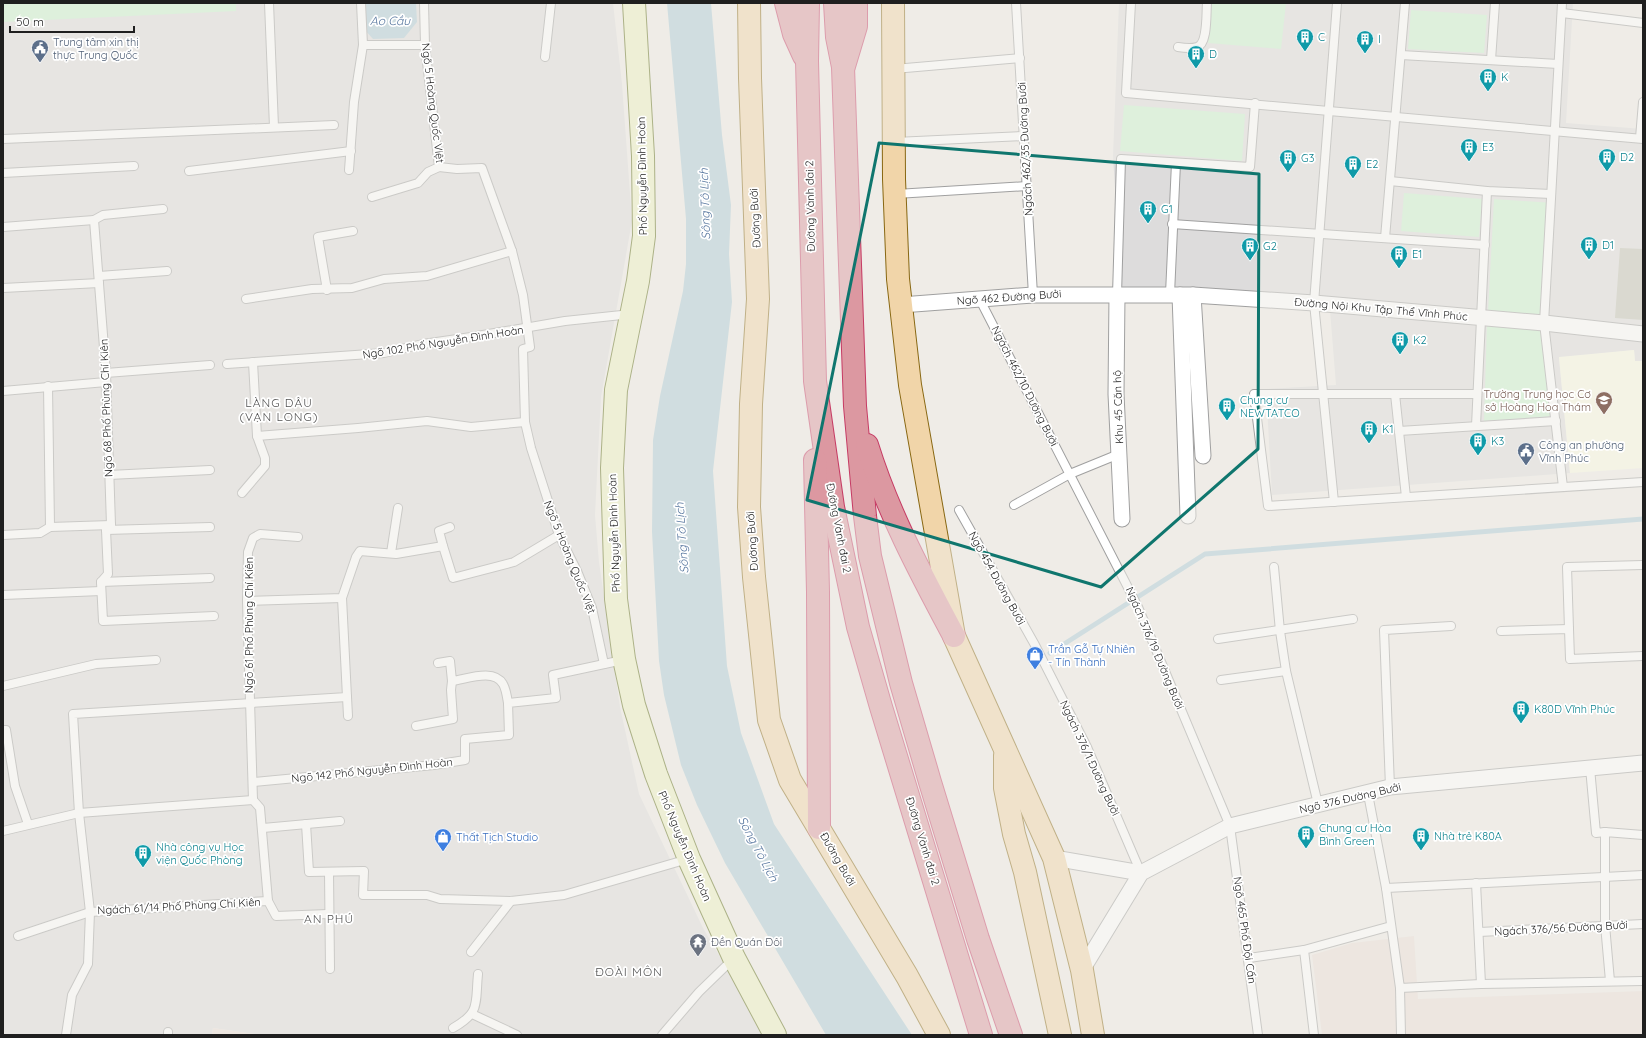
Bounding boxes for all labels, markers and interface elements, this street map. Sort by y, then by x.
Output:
scale bar [10,8,134,34]
water label: Ao Cầu [370,13,411,28]
text: 50 m [16,14,44,29]
building icon: C [1295,27,1315,52]
building icon: I [1355,29,1375,54]
place label: C [1318,30,1325,44]
place label: I [1378,32,1381,46]
place label: Trung tâm xin thị thực Trung Quốc [53,35,139,62]
public building icon: Trung tâm xin thị thực Trung Quốc [30,38,50,63]
street label: Ngõ 5 Hoàng Quốc Việt [419,42,447,164]
building icon: D [1186,44,1206,69]
place label: D [1209,47,1217,61]
building icon: K [1478,67,1498,92]
place label: K [1501,70,1508,84]
street label: Ngách 462/35 Đường Bưởi [1014,82,1036,216]
street label: Phố Nguyễn Đình Hoàn [634,117,650,235]
building icon: E3 [1459,137,1479,162]
place label: E3 [1482,140,1494,154]
building icon: D2 [1597,147,1617,172]
building icon: G3 [1278,148,1298,173]
place label: D2 [1620,150,1634,164]
place label: G3 [1301,151,1315,165]
building icon: E2 [1343,154,1363,179]
place label: E2 [1366,157,1378,171]
street label: Đường Vành đai 2 [802,160,818,252]
water label: Sông Tô Lịch [696,168,713,240]
street label: Đường Bưởi [746,188,764,248]
building icon: G1 [1138,199,1158,224]
place label: G1 [1161,202,1173,216]
building icon: D1 [1579,235,1599,260]
building icon: G2 [1240,236,1260,261]
place label: D1 [1602,238,1614,252]
place label: G2 [1263,239,1277,253]
building icon: E1 [1389,244,1409,269]
place label: E1 [1412,247,1422,261]
street label: Ngõ 462 Đường Bưởi [956,286,1062,308]
street label: Đường Nội Khu Tập Thể Vĩnh Phúc [1294,294,1469,324]
street label: Ngõ 102 Phố Nguyễn Đình Hoàn [361,322,525,362]
street label: Ngách 462/10 Đường Bưởi [989,324,1061,448]
building icon: K2 [1390,330,1410,355]
place label: K2 [1413,333,1427,347]
street label: Ngõ 68 Phố Phùng Chí Kiên [97,339,115,477]
street label: Khu 45 Căn hộ [1110,369,1126,444]
place label: Trường Trung học Cơ sở Hoàng Hoa Thám [1484,387,1591,414]
school or university icon: Trường Trung học Cơ sở Hoàng Hoa Thám [1594,390,1614,415]
place label: Chung cư NEWTATCO [1240,393,1300,420]
district label: LÀNG DÂU (VẠN LONG) [240,395,318,424]
building icon: Chung cư NEWTATCO [1217,396,1237,421]
building icon: K1 [1359,419,1379,444]
place label: K1 [1382,422,1394,436]
building icon: K3 [1468,431,1488,456]
place label: K3 [1491,434,1504,448]
place label: Công an phường Vĩnh Phúc [1539,438,1624,465]
public building icon: Công an phường Vĩnh Phúc [1516,441,1536,466]
street label: Phố Nguyễn Đình Hoàn [605,473,623,593]
street label: Đường Vành đai 2 [823,482,855,574]
street label: Ngõ 5 Hoàng Quốc Việt [541,498,599,616]
water label: Sông Tô Lịch [672,502,691,574]
street label: Đường Bưởi [743,511,761,571]
street label: Ngõ 454 Đường Bưởi [966,529,1028,627]
street label: Ngõ 61 Phố Phùng Chí Kiên [242,557,256,693]
street label: Ngách 376/19 Đường Bưởi [1123,585,1187,711]
place label: Trần Gỗ Tự Nhiên - Tín Thành [1048,642,1135,669]
shop icon: Trần Gỗ Tự Nhiên - Tín Thành [1025,645,1045,670]
street label: Ngách 376/1 Đường Bưởi [1057,698,1123,818]
building icon: K80D Vĩnh Phúc [1511,699,1531,724]
place label: K80D Vĩnh Phúc [1534,702,1615,716]
street label: Ngõ 142 Phố Nguyễn Đình Hoàn [291,755,453,785]
street label: Ngõ 376 Đường Bưởi [1298,779,1402,817]
street label: Phố Nguyễn Đình Hoàn [655,789,715,903]
street label: Đường Vành đai 2 [903,795,943,887]
water label: Sông Tô Lịch [735,814,782,884]
place label: Chung cư Hòa Bình Green [1319,821,1391,848]
building icon: Chung cư Hòa Bình Green [1296,824,1316,849]
building icon: Nhà trẻ K80A [1411,826,1431,851]
shop icon: Thất Tịch Studio [433,827,453,852]
place label: Nhà trẻ K80A [1434,829,1502,843]
place label: Thất Tịch Studio [456,830,538,844]
street label: Đường Bưởi [817,830,859,888]
place label: Nhà công vụ Học viện Quốc Phòng [156,840,244,867]
building icon: Nhà công vụ Học viện Quốc Phòng [133,843,153,868]
street label: Ngõ 465 Phố Đội Cấn [1231,876,1259,984]
street label: Ngách 61/14 Phố Phùng Chí Kiên [97,895,261,917]
district label: AN PHÚ [304,911,354,926]
street label: Ngách 376/56 Đường Bưởi [1494,918,1628,938]
temple icon: Đền Quán Đôi [688,932,708,957]
place label: Đền Quán Đôi [711,935,782,949]
district label: ĐOÀI MÔN [595,964,663,979]

